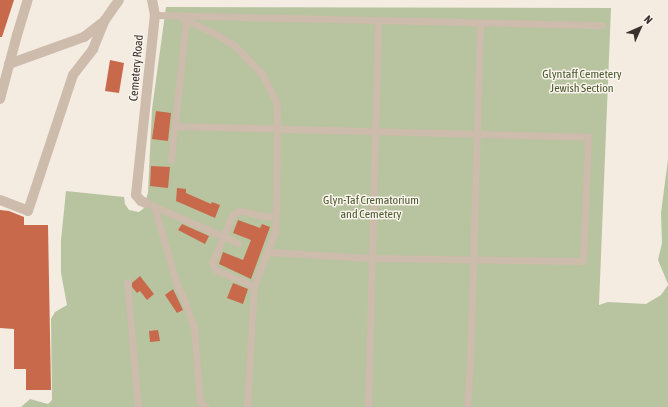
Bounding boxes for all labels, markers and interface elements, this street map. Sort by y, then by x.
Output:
north arrow [620,8,660,48]
text: N [642,13,655,26]
street label: Cemetery Road [127,34,147,102]
park label: Glyntaff Cemetery Jewish Section [542,68,622,96]
park label: Glyn-Taf Crematorium and Cemetery [323,194,419,222]

